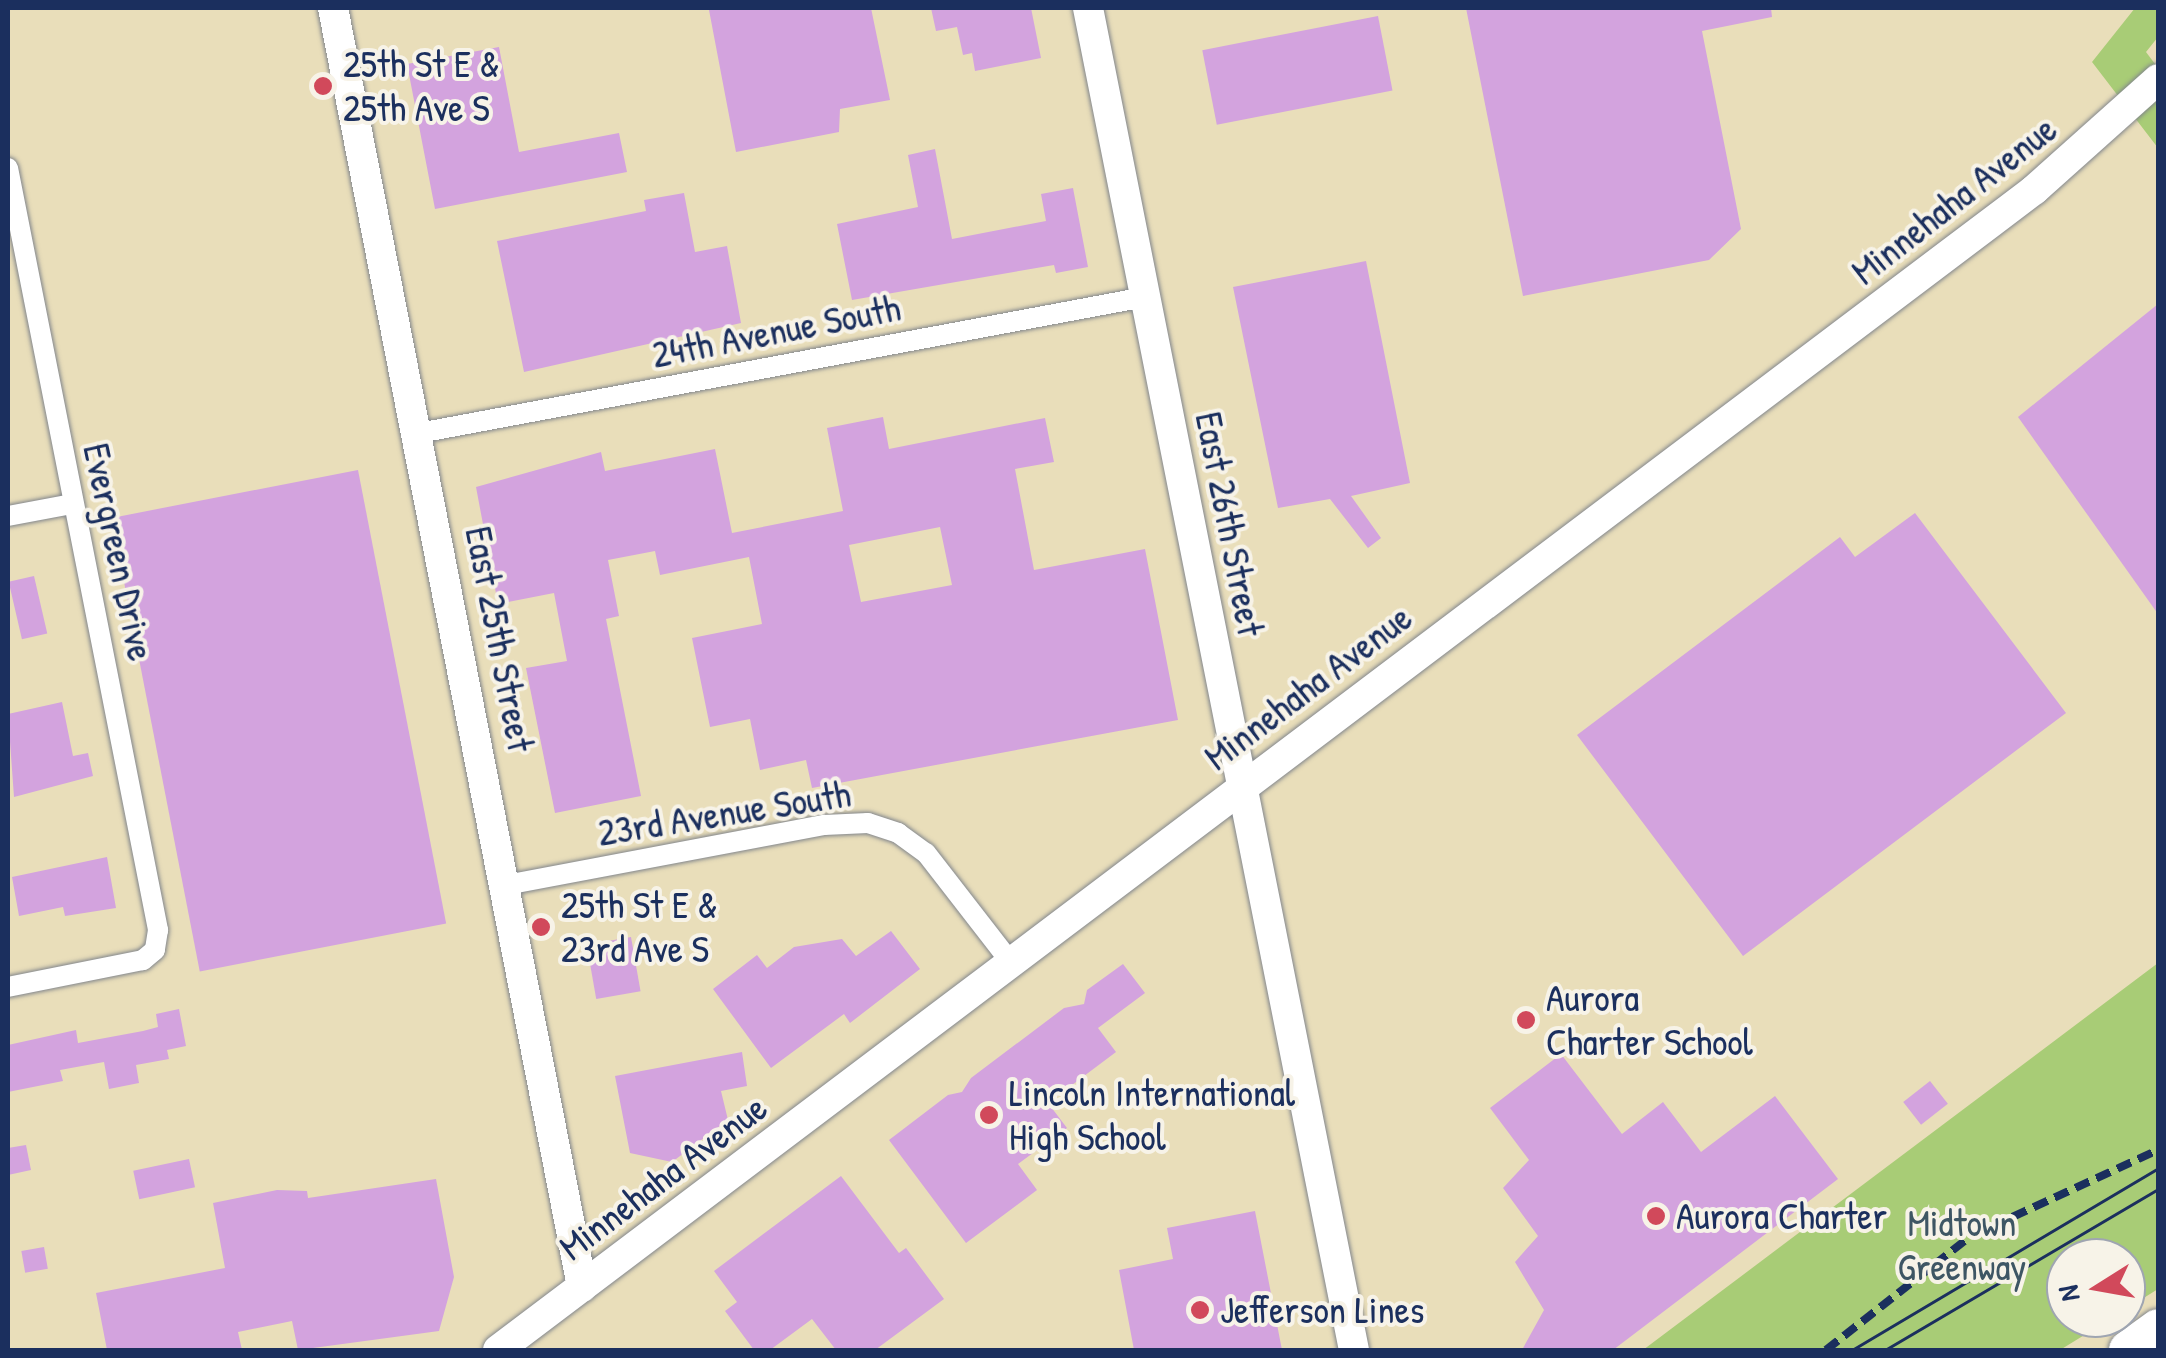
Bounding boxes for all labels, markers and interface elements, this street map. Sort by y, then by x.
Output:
place label: 25th St E & 25th Ave S [343,41,500,130]
marker: 25th St E & 25th Ave S [312,75,334,97]
street label: Minnehaha Avenue [1842,106,2066,294]
street label: 24th Avenue South [648,285,904,377]
street label: East 26th Street [1186,408,1274,640]
street label: Evergreen Drive [74,439,164,665]
street label: East 25th Street [456,523,544,755]
street label: Minnehaha Avenue [1195,594,1421,780]
street label: 23rd Avenue South [594,771,854,855]
place label: 25th St E & 23rd Ave S [561,882,718,972]
marker: 25th St E & 23rd Ave S [530,916,552,938]
place label: Aurora Charter School [1546,975,1753,1064]
marker: Aurora Charter School [1515,1009,1537,1031]
place label: Lincoln International High School [1009,1070,1295,1160]
street label: Minnehaha Avenue [550,1084,776,1270]
marker: Lincoln International High School [978,1104,1000,1126]
place label: Aurora Charter [1676,1193,1887,1239]
park label: Midtown Greenway [1898,1200,2026,1290]
marker: Aurora Charter [1645,1205,1667,1227]
north arrow [2046,1238,2146,1338]
text: N [2048,1282,2089,1304]
place label: Jefferson Lines [1220,1287,1424,1333]
marker: Jefferson Lines [1189,1299,1211,1321]

